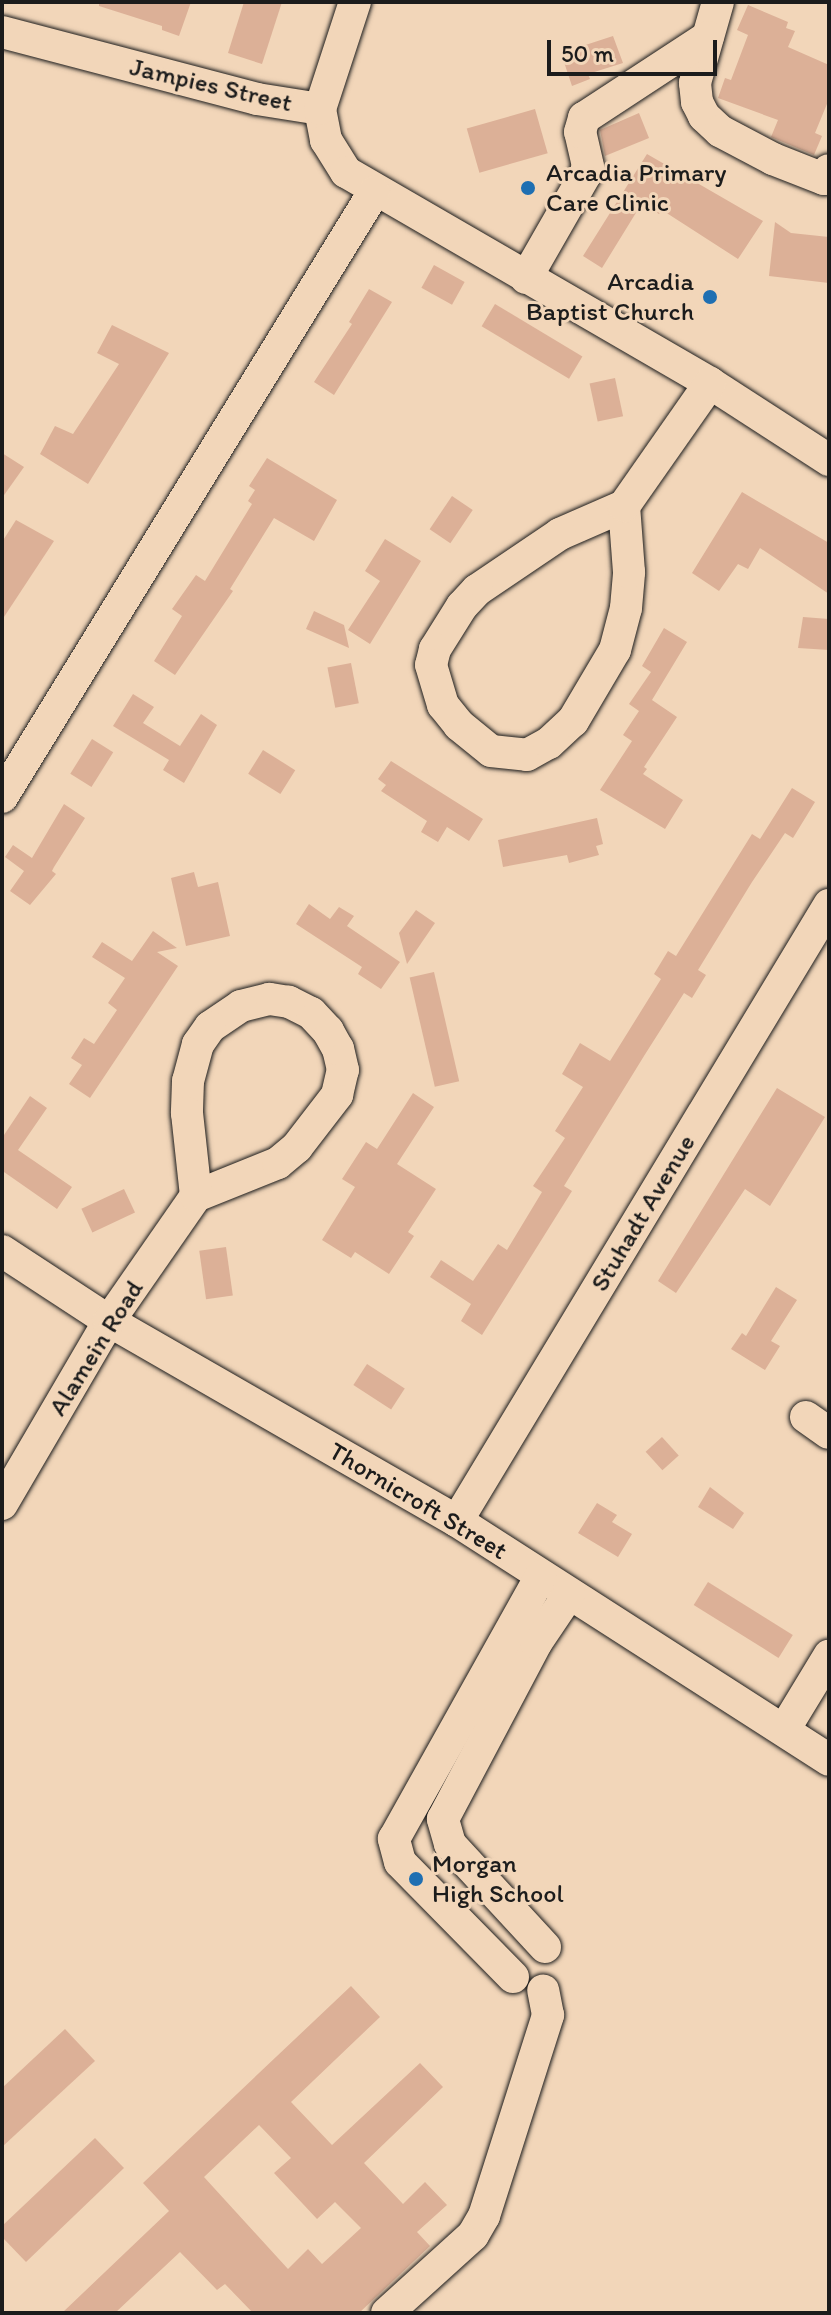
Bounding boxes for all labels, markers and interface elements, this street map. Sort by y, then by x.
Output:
scale bar [551,24,721,74]
text: 50 m [561,39,614,68]
street label: Jampies Street [127,51,295,119]
place label: Arcadia Primary Care Clinic [546,157,727,218]
marker: Arcadia Primary Care Clinic [517,177,539,199]
place label: Arcadia Baptist Church [525,266,694,328]
marker: Arcadia Baptist Church [701,288,719,306]
street label: Stuhadt Avenue [584,1130,702,1296]
street label: Alamein Road [42,1274,150,1422]
street label: Thornicroft Street [323,1436,513,1566]
place label: Morgan High School [432,1848,563,1910]
marker: Morgan High School [407,1870,425,1888]

